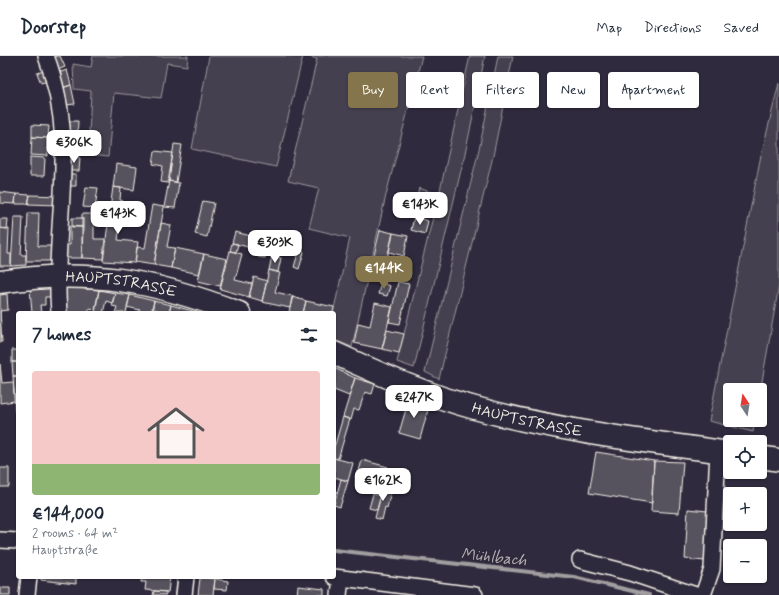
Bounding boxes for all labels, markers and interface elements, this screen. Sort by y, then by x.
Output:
text: Doorstep [20,15,86,40]
text: Map [596,19,622,37]
text: Directions [644,19,702,37]
text: Saved [724,19,759,37]
chip: Buy [348,72,398,108]
chip: Rent [406,72,464,108]
chip: Filters [472,72,539,108]
chip: New [547,72,600,108]
chip: Apartment [608,72,699,108]
pin: €306K [46,130,102,164]
text: €306K [55,134,93,151]
pin: €143K [392,192,448,226]
text: €143K [402,196,438,213]
pin: €143K [90,201,146,235]
text: €143K [100,205,136,222]
pin: €303K [247,230,303,264]
text: €303K [257,234,293,251]
pin: €144K [356,256,412,290]
text: €144K [364,260,404,277]
street label: HAUPTSTRASSE [65,267,179,303]
text: 7 homes [32,324,91,346]
icon: filters [298,324,320,346]
north arrow [723,383,767,427]
map controls [723,383,767,583]
pin: €247K [386,385,442,419]
text: €247K [394,389,434,406]
icon: home [140,397,212,469]
street label: HAUPTSTRASSE [469,399,584,442]
button: locate [723,435,767,479]
pin: €162K [355,468,411,502]
text: €162K [364,472,402,489]
button: + [723,487,767,531]
text: €144,000 [32,503,104,525]
text: 2 rooms · 64 m² [32,525,118,542]
button: − [723,539,767,583]
text: Hauptstraße [32,542,98,559]
water label: Mühlbach [460,544,528,571]

